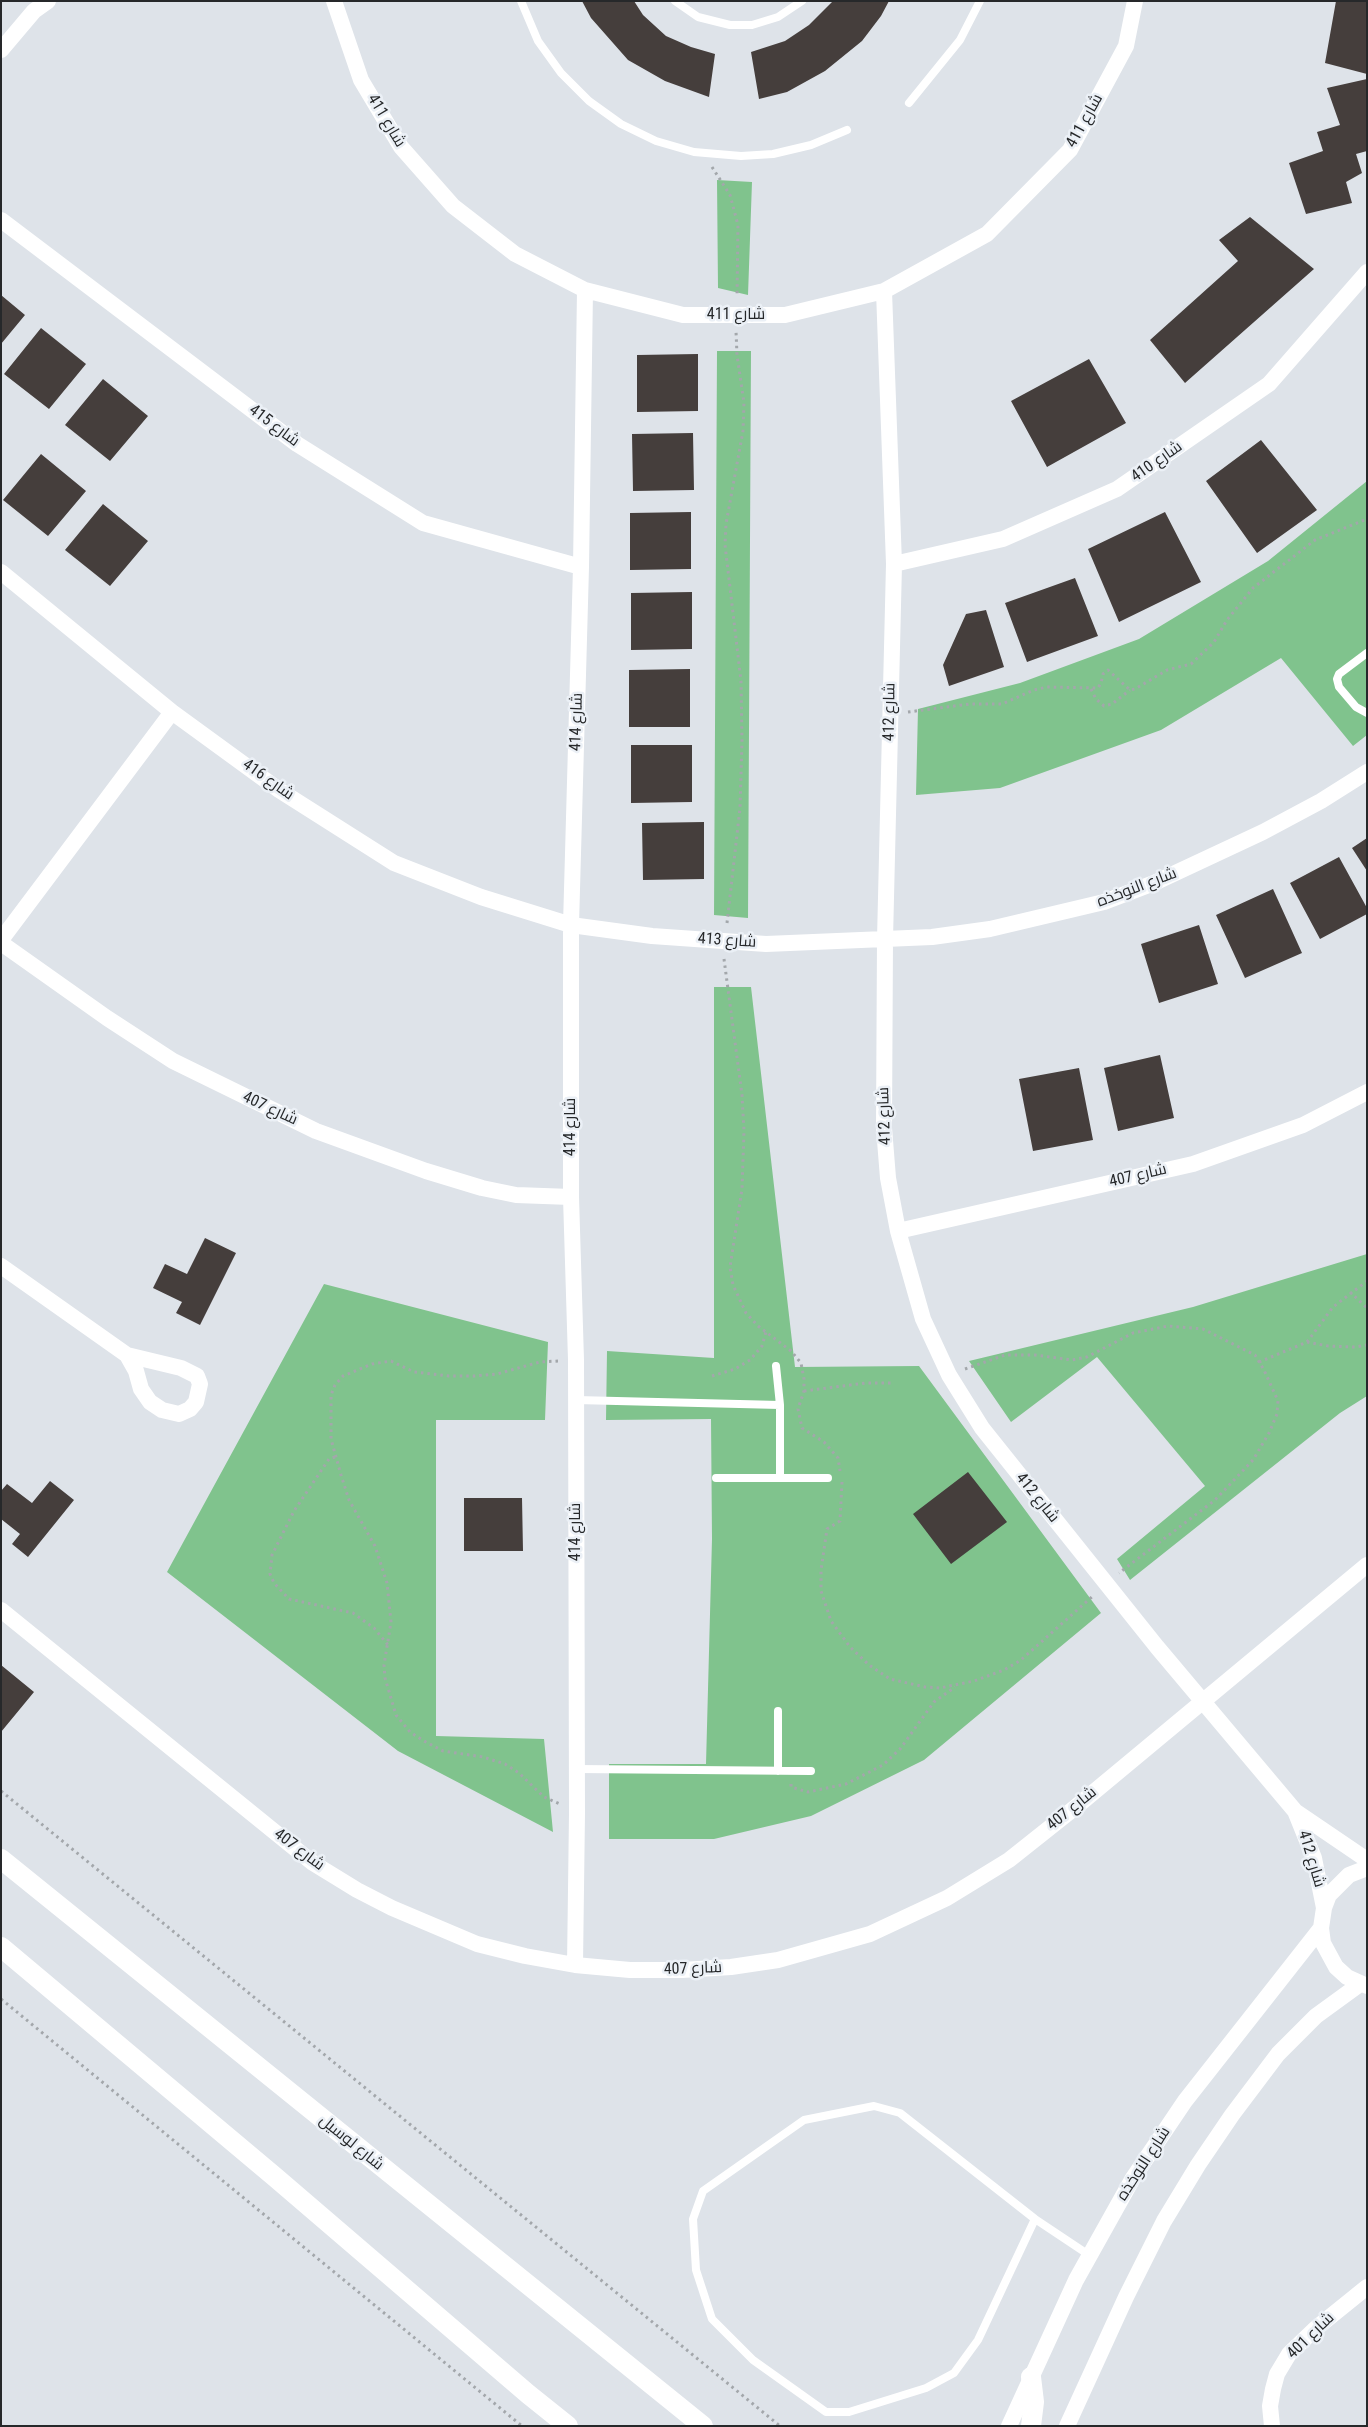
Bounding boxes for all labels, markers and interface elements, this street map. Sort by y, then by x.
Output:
street label: شارع 411 [363,91,409,151]
street label: شارع 411 [1062,91,1108,151]
street label: شارع 411 [707,305,765,325]
street label: شارع 415 [245,401,303,451]
street label: شارع 410 [1128,437,1186,487]
street label: شارع 412 [880,683,900,741]
street label: شارع 414 [566,693,588,751]
street label: شارع 416 [239,755,297,805]
street label: شارع النوخذه [1094,864,1180,912]
street label: شارع 413 [697,929,757,953]
street label: شارع 412 [874,1087,896,1145]
street label: شارع 407 [239,1088,301,1130]
street label: شارع 414 [561,1098,581,1156]
street label: شارع 407 [1107,1160,1169,1192]
street label: شارع 412 [1011,1469,1063,1527]
street label: شارع 414 [566,1503,586,1561]
street label: شارع 407 [1043,1783,1101,1835]
street label: شارع 407 [270,1825,328,1875]
street label: شارع 412 [1293,1828,1329,1890]
street label: شارع 407 [664,1958,722,1980]
street label: شارع لوسيل [315,2111,387,2175]
street label: شارع النوخذه [1113,2124,1175,2204]
street label: شارع 401 [1283,2309,1339,2363]

